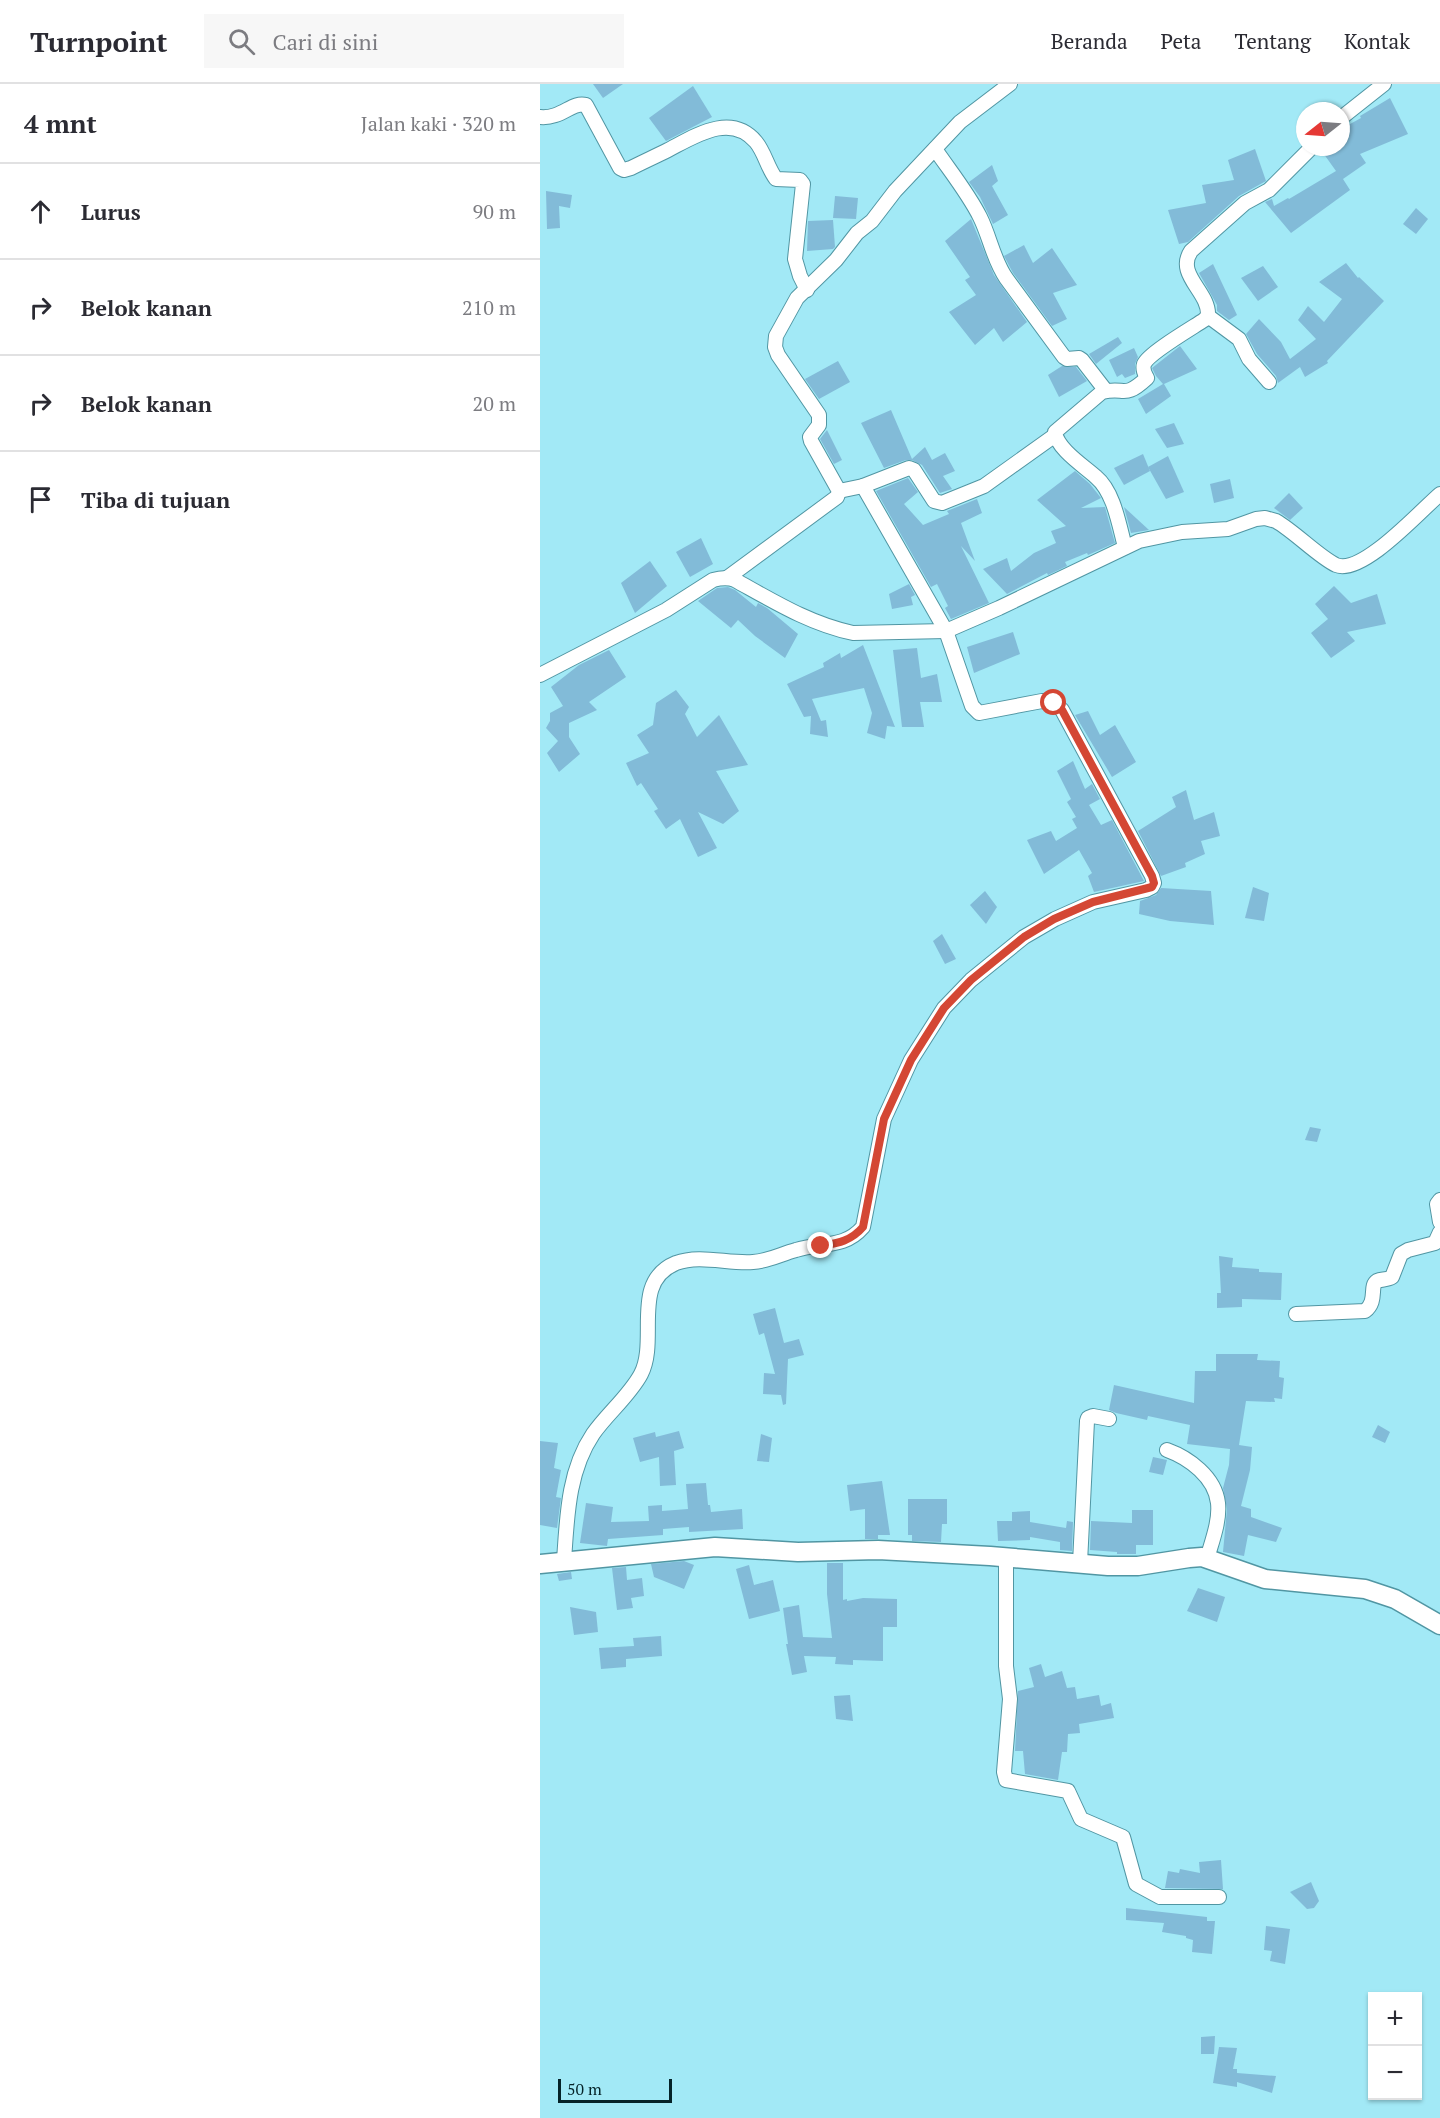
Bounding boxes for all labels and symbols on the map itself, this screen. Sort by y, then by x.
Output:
north arrow [1296,102,1350,156]
route start [1040,689,1066,715]
route end [807,1232,833,1258]
scale bar [558,2076,672,2104]

